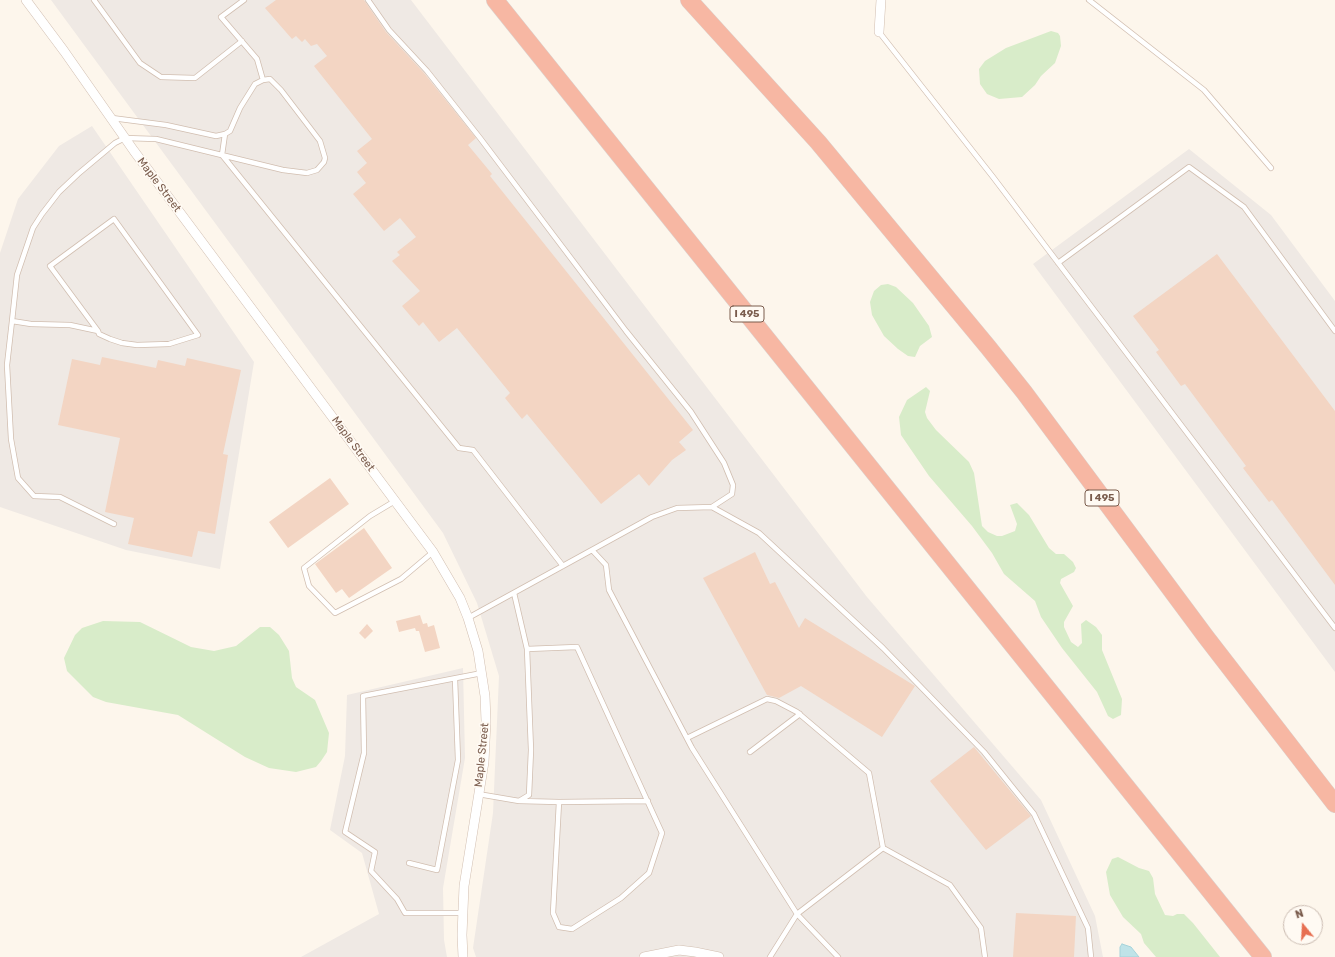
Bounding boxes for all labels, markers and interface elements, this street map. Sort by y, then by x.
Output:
street label: Maple Street [134,155,184,215]
road number: I 495 [730,306,764,322]
street label: Maple Street [329,414,377,474]
road number: I 495 [1085,490,1119,506]
street label: Maple Street [472,722,492,788]
north arrow [1283,905,1323,945]
text: N [1294,907,1305,921]

